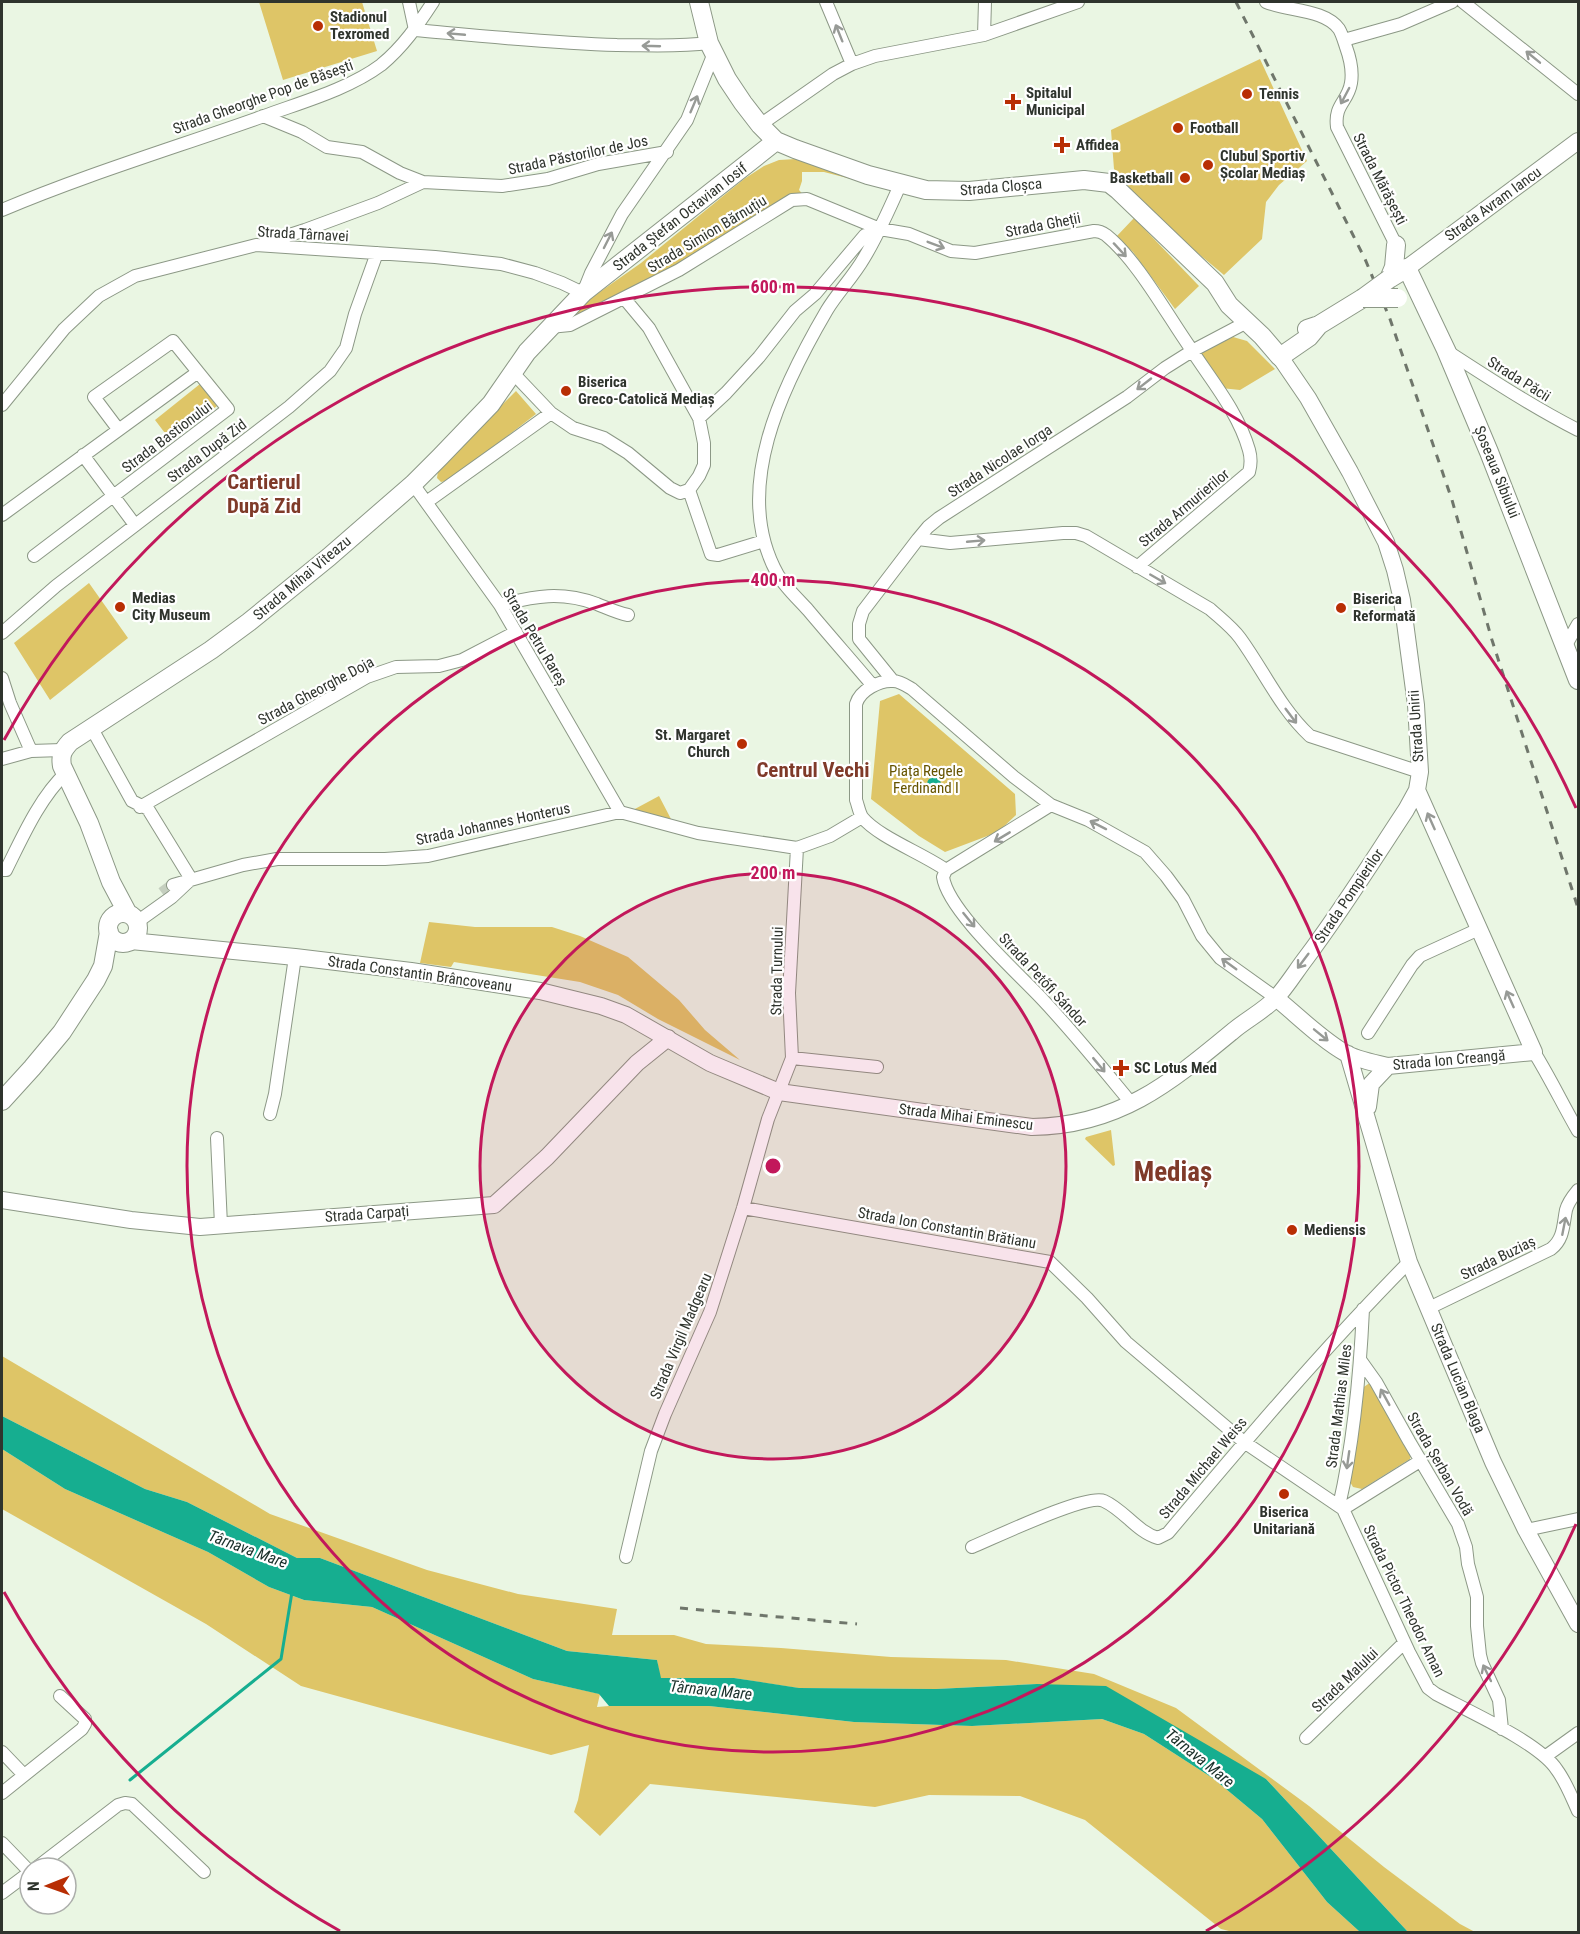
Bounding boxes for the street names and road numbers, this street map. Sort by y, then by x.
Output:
street label: Strada Gheorghe Pop de Băsești [170,56,356,138]
street label: Strada Mărășești [1349,130,1411,228]
street label: Strada Păstorilor de Jos [506,131,650,179]
street label: Strada Ștefan Octavian Iosif [609,159,751,275]
street label: Strada Avram Iancu [1441,163,1545,245]
street label: Strada Cloșca [959,174,1043,200]
street label: Strada Simion Bărnuțiu [644,191,770,277]
street label: Strada Gheții [1004,209,1082,241]
street label: Strada Târnavei [257,223,349,245]
street label: Strada Păcii [1484,353,1554,405]
street label: Strada Bastionului [118,397,216,477]
street label: Strada După Zid [164,415,250,487]
street label: Strada Nicolae Iorga [945,421,1055,501]
street label: Șoseaua Sibiului [1470,423,1524,521]
street label: Strada Armurierilor [1135,465,1233,551]
street label: Strada Mihai Viteazu [249,532,355,624]
street label: Strada Petru Rareș [499,585,571,689]
street label: Strada Gheorghe Doja [255,653,377,729]
street label: Strada Unirii [1404,689,1428,763]
street label: Strada Johannes Honterus [414,799,572,849]
street label: Strada Pompierilor [1311,845,1388,947]
street label: Strada Turnului [767,926,787,1016]
street label: Strada Petőfi Sándor [995,929,1091,1031]
street label: Strada Constantin Brâncoveanu [327,952,513,996]
street label: Strada Ion Creangă [1392,1046,1506,1074]
street label: Strada Mihai Eminescu [898,1100,1034,1134]
street label: Strada Carpați [324,1202,410,1226]
street label: Strada Ion Constantin Brătianu [857,1203,1037,1253]
street label: Strada Buziaș [1458,1232,1539,1284]
street label: Strada Virgil Madgearu [646,1270,716,1402]
street label: Strada Lucian Blaga [1427,1320,1489,1436]
street label: Strada Mathias Miles [1322,1343,1356,1469]
street label: Strada Șerban Vodă [1403,1409,1477,1519]
street label: Strada Michael Weiss [1155,1413,1251,1522]
street label: Strada Pictor Theodor Aman [1359,1522,1449,1680]
street label: Strada Malului [1308,1644,1382,1716]

